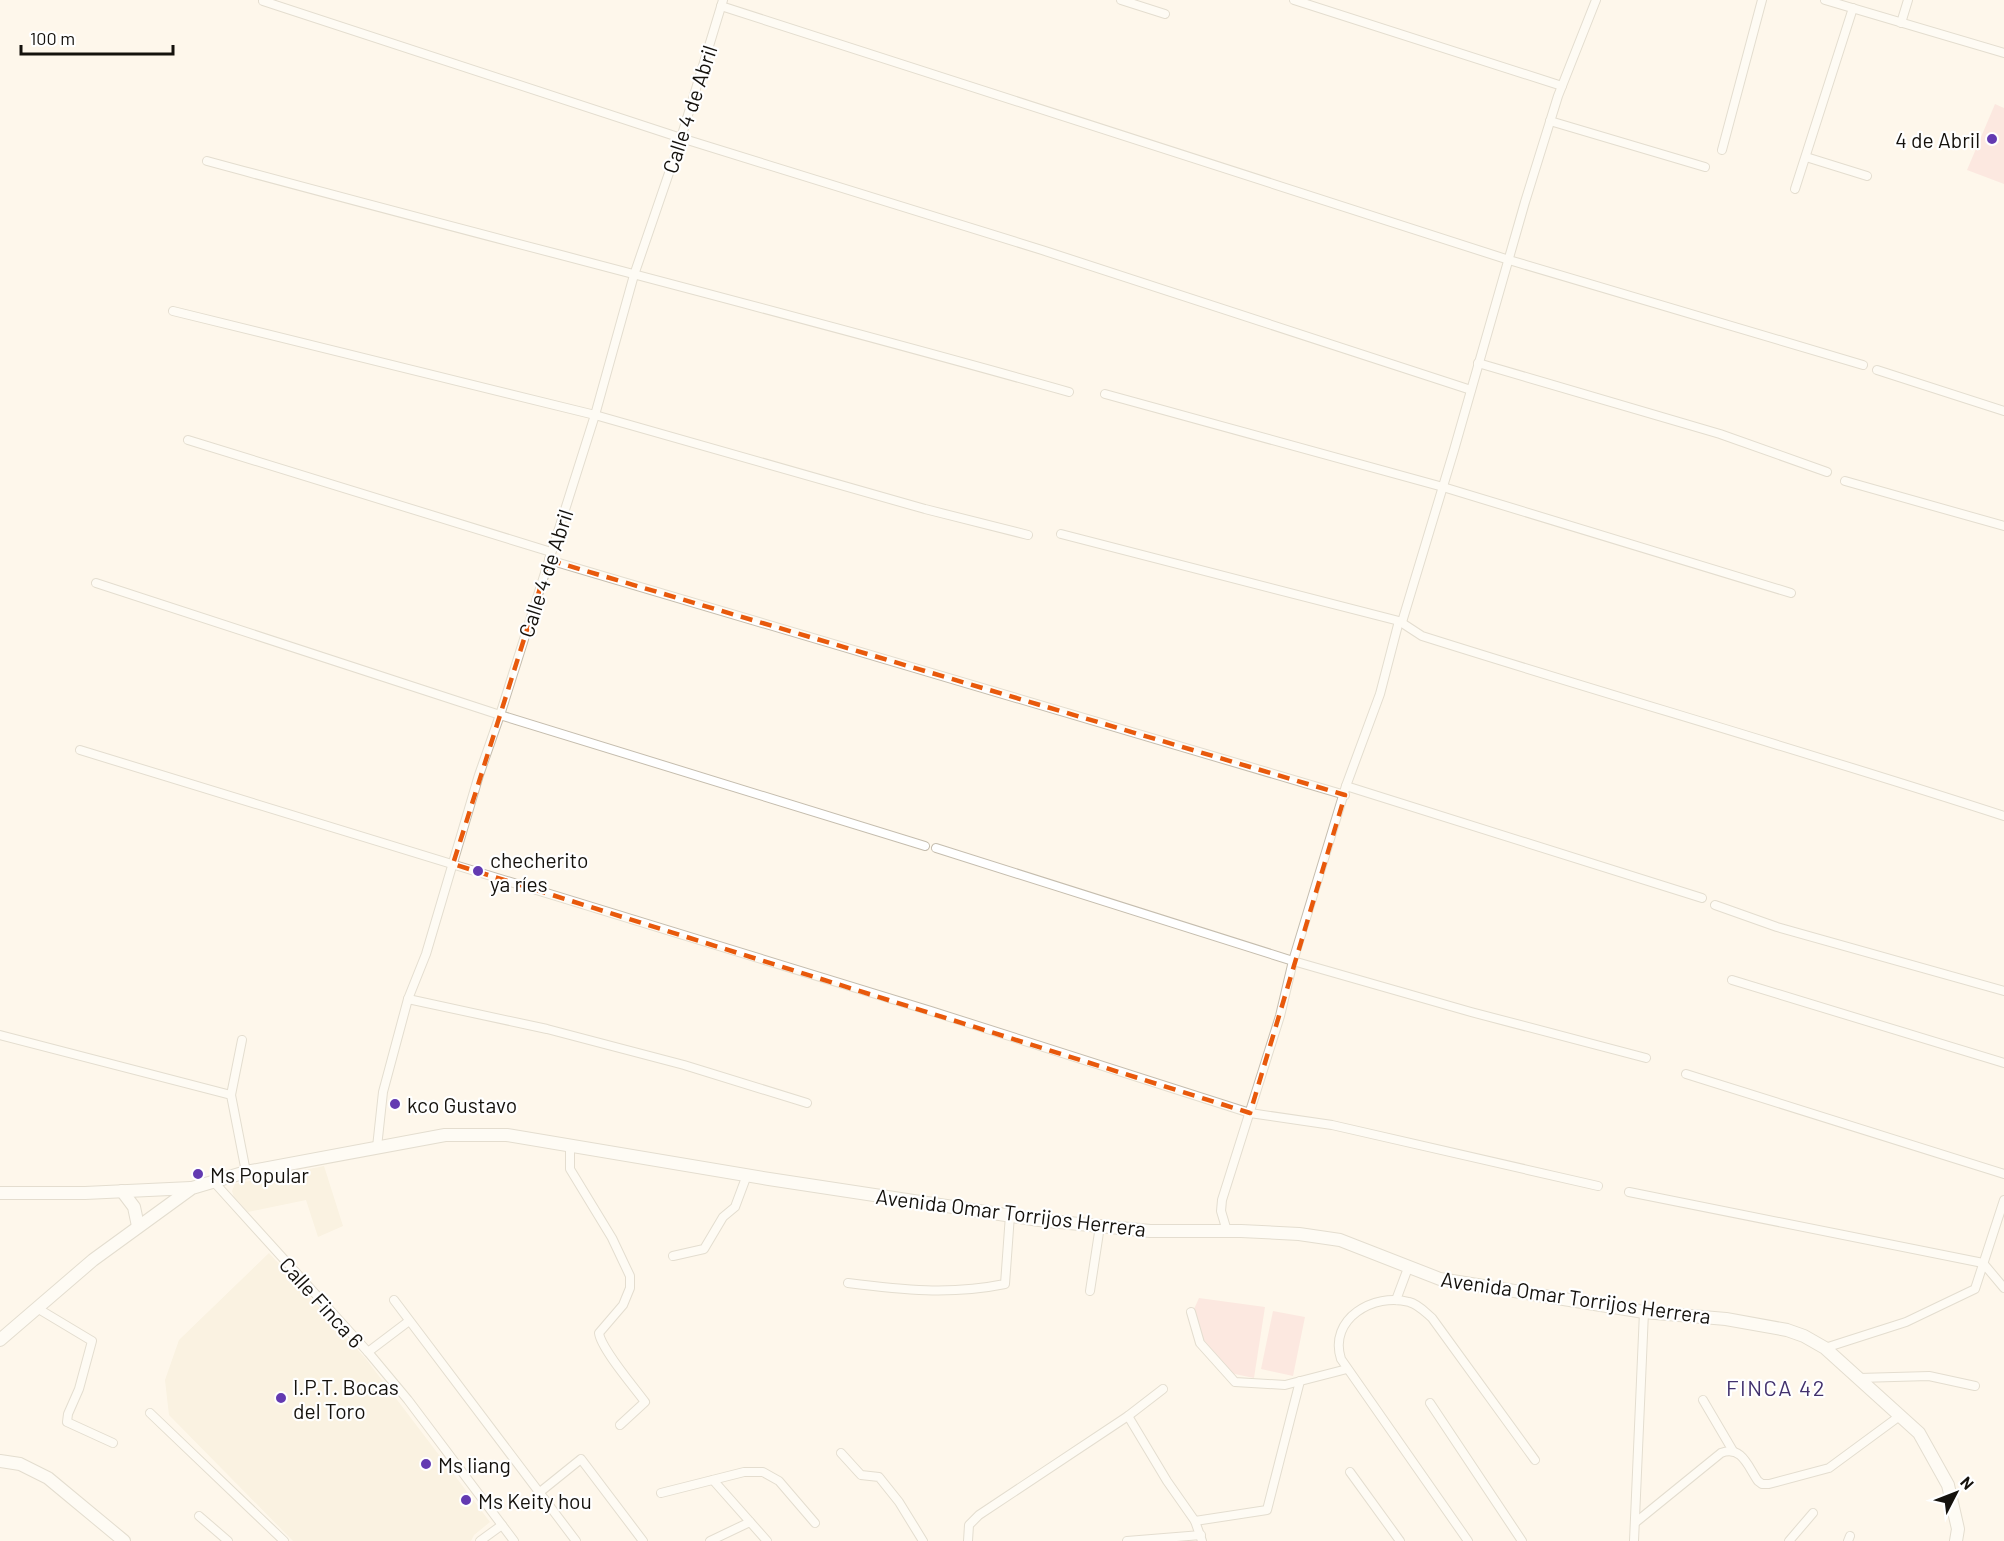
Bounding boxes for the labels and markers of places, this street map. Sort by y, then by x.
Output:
place label: 4 de Abril [1895,127,1980,152]
marker: 4 de Abril [1985,132,1999,146]
place label: checherito ya ríes [490,847,588,896]
marker: checherito ya ríes [471,864,485,878]
place label: kco Gustavo [407,1092,517,1117]
marker: kco Gustavo [388,1097,402,1111]
place label: Ms Popular [210,1162,309,1187]
marker: Ms Popular [191,1167,205,1181]
place label: I.P.T. Bocas del Toro [293,1374,399,1423]
marker: I.P.T. Bocas del Toro [274,1391,288,1405]
place label: Ms liang [438,1452,511,1477]
marker: Ms liang [419,1457,433,1471]
place label: Ms Keity hou [478,1488,592,1513]
marker: Ms Keity hou [459,1493,473,1507]

